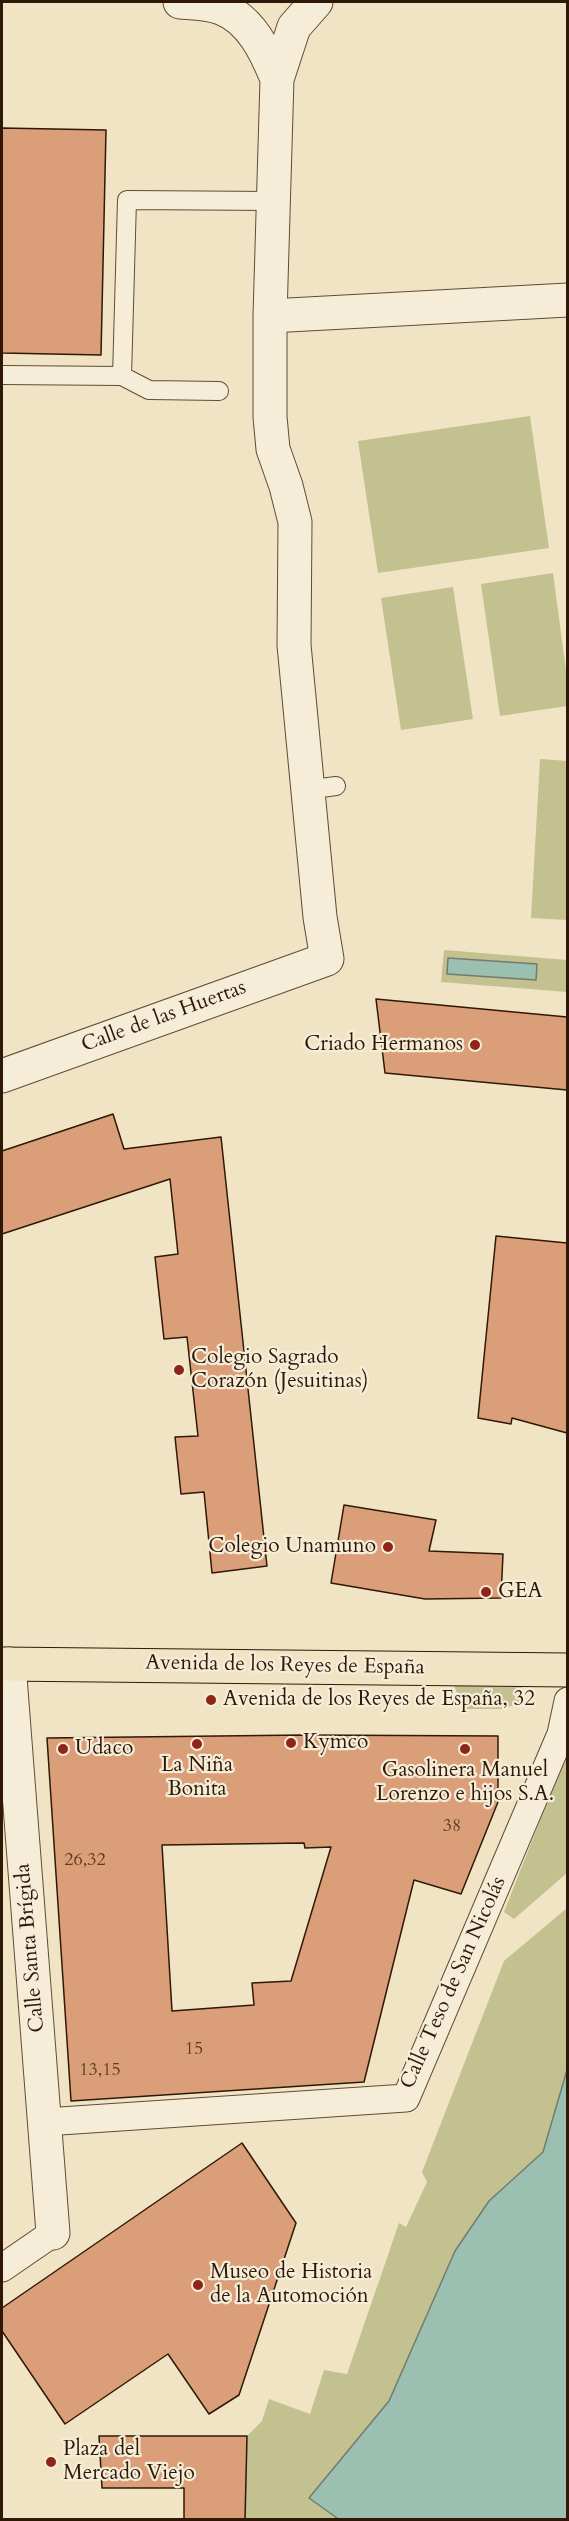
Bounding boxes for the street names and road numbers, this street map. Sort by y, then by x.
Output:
street label: Calle de las Huertas [78,976,250,1058]
street label: Avenida de los Reyes de España [145,1651,425,1681]
street label: Calle Santa Brígida [11,1862,51,2034]
street label: Calle Teso de San Nicolás [396,1873,512,2093]

